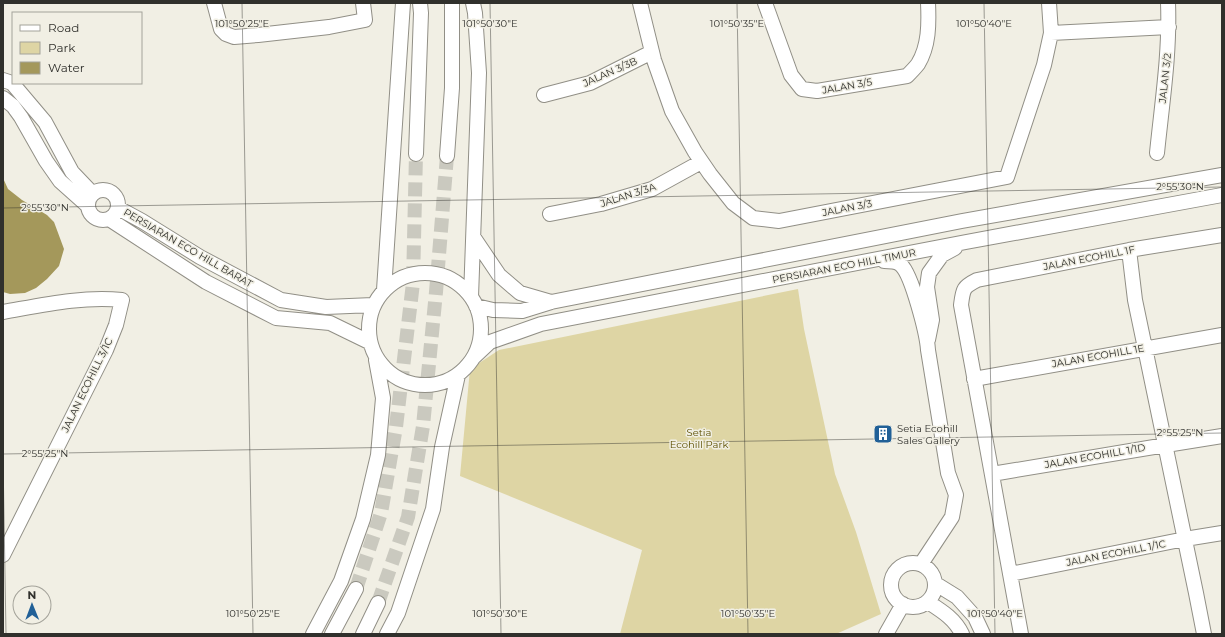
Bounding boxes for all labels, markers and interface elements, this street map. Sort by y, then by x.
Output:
legend [12,12,142,84]
text: 101°50'25"E [215,17,270,30]
text: 101°50'30"E [462,17,518,30]
text: 101°50'35"E [710,17,764,30]
text: 101°50'40"E [956,17,1012,30]
text: Road [48,20,79,35]
text: Park [48,40,76,55]
street label: JALAN 3/2 [1156,52,1174,105]
street label: JALAN 3/3B [580,54,639,90]
text: Water [48,60,85,75]
street label: JALAN 3/5 [820,75,873,97]
street label: JALAN 3/3A [598,180,658,210]
text: 2°55'30"N [1156,180,1204,193]
street label: JALAN 3/3 [820,197,873,219]
text: 2°55'30"N [21,201,69,214]
street label: PERSIARAN ECO HILL BARAT [121,206,255,290]
street label: JALAN ECOHILL 1F [1041,243,1136,273]
street label: PERSIARAN ECO HILL TIMUR [771,246,917,286]
street label: JALAN ECOHILL 3/1C [58,336,115,435]
street label: JALAN ECOHILL 1E [1050,341,1145,371]
place label: Setia Ecohill Sales Gallery [897,422,960,447]
building icon: Setia Ecohill Sales Gallery [872,423,894,445]
park label: Setia Ecohill Park [670,426,728,451]
text: 2°55'25"N [1157,426,1203,439]
street label: JALAN ECOHILL 1/1D [1042,441,1147,471]
text: 2°55'25"N [22,447,68,460]
street label: JALAN ECOHILL 1/1C [1064,537,1167,569]
north arrow [12,585,52,625]
text: N [27,588,36,602]
text: 101°50'25"E [226,607,281,620]
text: 101°50'30"E [472,607,528,620]
text: 101°50'35"E [721,607,775,620]
text: 101°50'40"E [967,607,1023,620]

